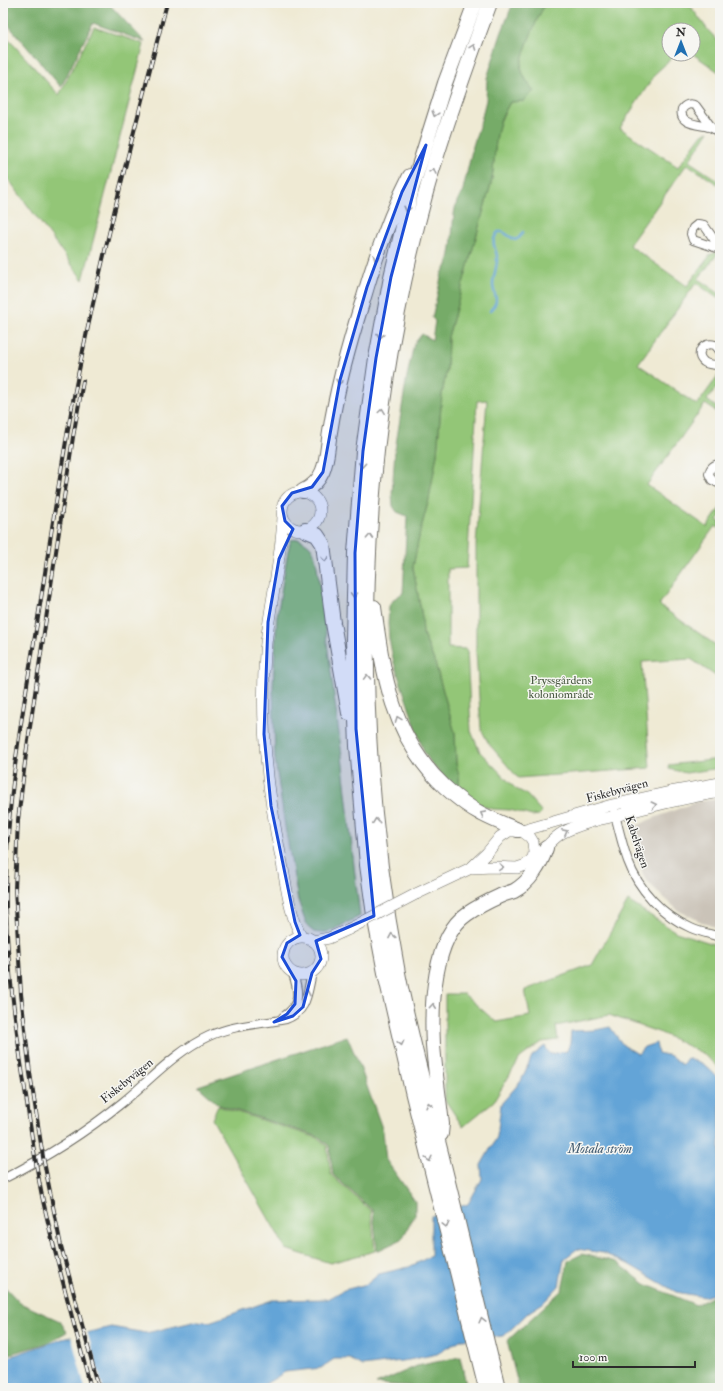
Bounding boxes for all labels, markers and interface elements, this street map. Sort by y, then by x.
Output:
north arrow [661,22,701,62]
text: N [675,26,687,39]
one-way arrow [469,44,477,51]
one-way arrow [431,110,440,117]
one-way arrow [428,168,437,175]
one-way arrow [404,206,412,213]
one-way arrow [373,254,381,261]
one-way arrow [376,333,385,340]
one-way arrow [336,379,344,385]
one-way arrow [377,408,386,414]
one-way arrow [358,462,367,468]
one-way arrow [365,534,374,540]
one-way arrow [320,556,329,562]
one-way arrow [350,592,358,598]
park label: Pryssgårdens koloniområde [529,673,593,702]
one-way arrow [363,674,371,680]
one-way arrow [395,715,403,723]
street label: Fiskebyvägen [584,776,650,806]
one-way arrow [650,801,657,810]
one-way arrow [479,811,487,819]
street label: Kabelvägen [621,814,653,870]
one-way arrow [372,818,381,824]
one-way arrow [561,829,568,836]
one-way arrow [498,863,504,872]
one-way arrow [388,933,397,939]
one-way arrow [303,990,311,996]
one-way arrow [429,1003,438,1010]
one-way arrow [396,1039,405,1046]
street label: Fiskebyvägen [98,1055,156,1107]
one-way arrow [425,1101,433,1108]
water label: Motala ström [567,1141,632,1157]
one-way arrow [424,1156,433,1163]
one-way arrow [441,1221,449,1228]
one-way arrow [478,1317,486,1323]
scale bar [573,1343,695,1369]
text: 100 m [579,1350,608,1365]

